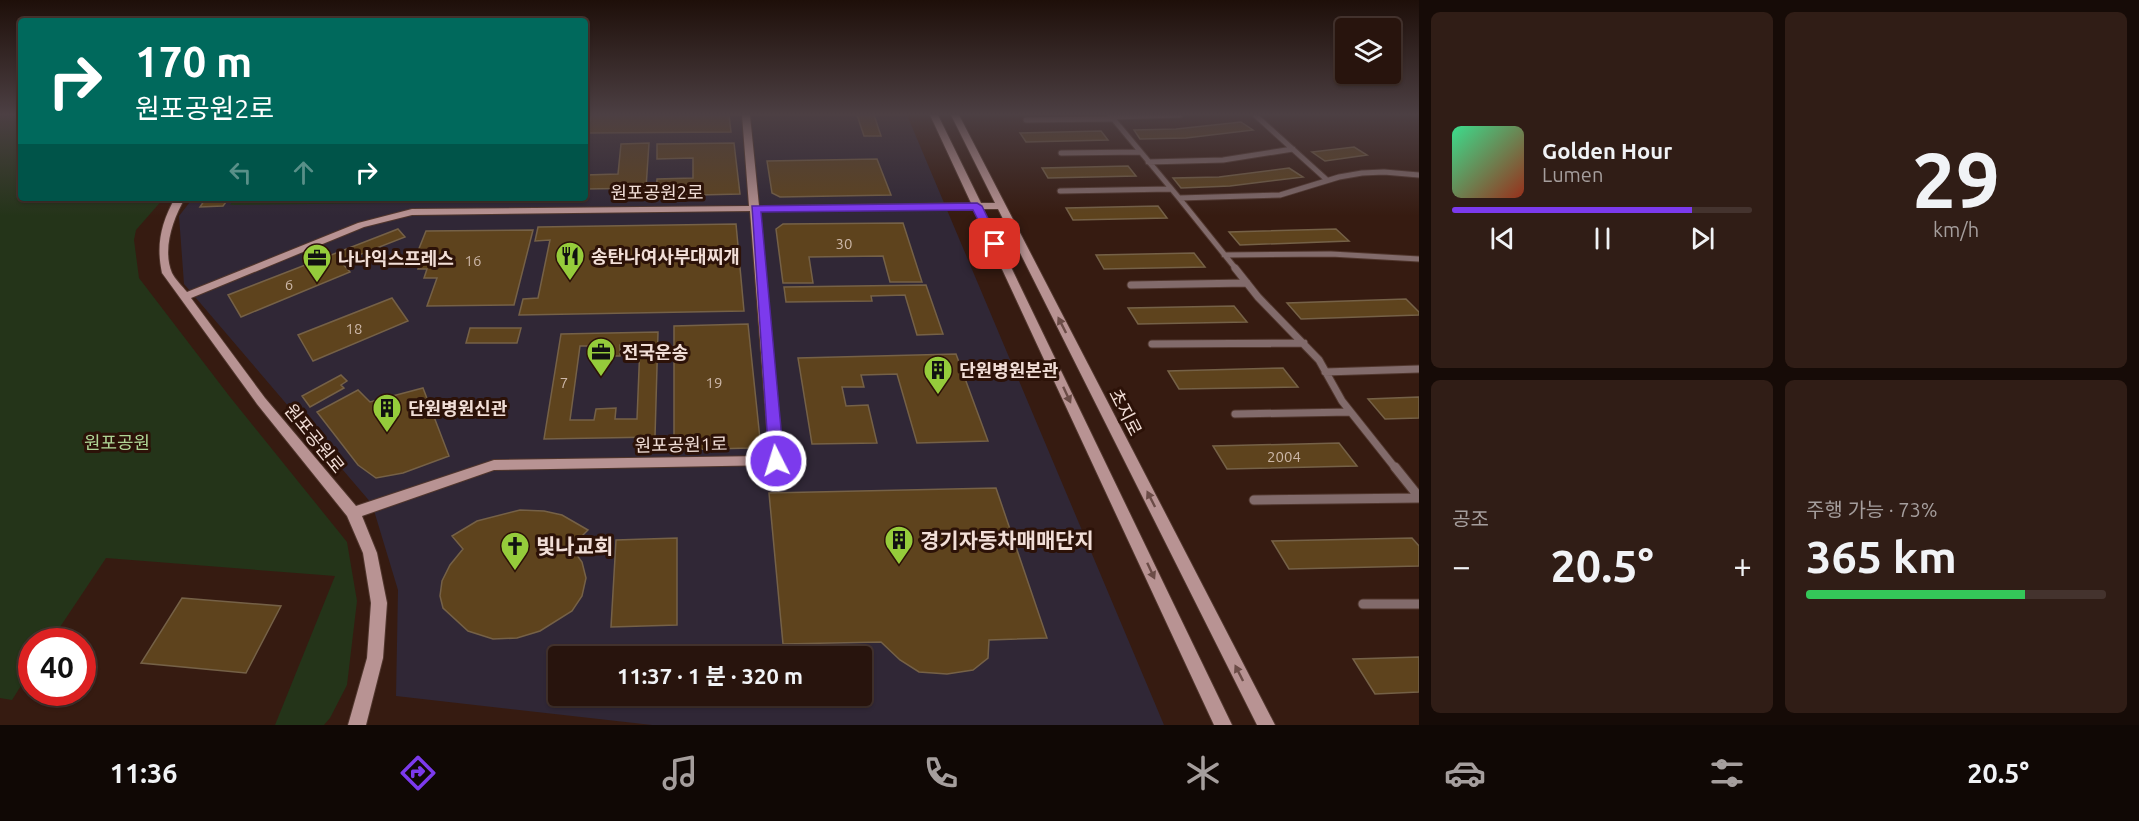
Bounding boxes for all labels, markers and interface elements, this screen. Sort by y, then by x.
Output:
map controls [1335,18,1401,84]
button: layers [1335,18,1401,84]
text: 170 m [135,38,252,85]
icon: right [36,42,114,120]
text: 원포공원2로 [135,93,274,123]
text: 29 [1912,135,2000,223]
text: Golden Hour [1542,138,1672,163]
icon: left [224,156,257,189]
icon: ahead [287,156,320,189]
icon: right [350,156,383,189]
text: Lumen [1542,163,1603,186]
street label: 원포공원2로 [611,182,703,202]
pin [969,218,1020,269]
text: km/h [1933,218,1979,241]
icon: previous [1486,222,1519,255]
icon: pause [1586,222,1619,255]
icon: next [1686,222,1719,255]
icon: arrive [978,227,1011,260]
house number: 30 [836,235,852,252]
restaurant icon: 송탄나여사부대찌개 [554,240,586,282]
office icon: 나나익스프레스 [301,242,333,284]
place label: 송탄나여사부대찌개 [591,246,740,266]
place label: 나나익스프레스 [338,248,454,268]
house number: 16 [465,252,481,269]
house number: 6 [285,276,293,293]
one-way arrow [1057,317,1067,334]
house number: 18 [346,320,362,337]
office icon: 전국운송 [585,336,617,378]
place label: 전국운송 [622,342,688,362]
building icon: 단원병원본관 [922,354,954,396]
place label: 단원병원본관 [959,360,1059,380]
house number: 7 [560,374,568,391]
house number: 19 [706,374,722,391]
street label: 초지로 [1106,385,1146,439]
one-way arrow [1062,387,1071,404]
building icon: 단원병원신관 [371,392,403,434]
place label: 단원병원신관 [408,398,508,418]
street label: 원포공원로 [281,400,349,476]
position arrow [744,429,808,493]
park label: 원포공원 [84,432,150,452]
street label: 원포공원1로 [634,433,728,455]
house number: 2004 [1267,448,1301,465]
one-way arrow [1146,491,1156,508]
text: 주행 가능 · 73% [1806,498,1938,521]
text: 공조 [1452,507,1489,530]
building icon: 경기자동차매매단지 [883,524,915,566]
place label: 경기자동차매매단지 [920,528,1094,552]
church icon: 빛나교회 [499,530,531,572]
text: 365 km [1806,531,1957,582]
place label: 빛나교회 [536,534,613,558]
text: 20.5° [1550,540,1654,591]
text: − [1452,547,1471,584]
text: + [1733,547,1752,584]
one-way arrow [1146,563,1155,580]
speed limit sign: 40 [18,628,96,706]
text: 11:37 · 1 분 · 320 m [617,663,803,688]
one-way arrow [1235,664,1244,681]
icon: directions [397,752,439,794]
icon: music [659,752,701,794]
icon: phone [920,752,962,794]
icon: climate [1182,752,1224,794]
icon: car [1444,752,1486,794]
icon: filters [1706,752,1748,794]
text: 11:36 [110,758,177,788]
text: 20.5° [1967,758,2029,788]

